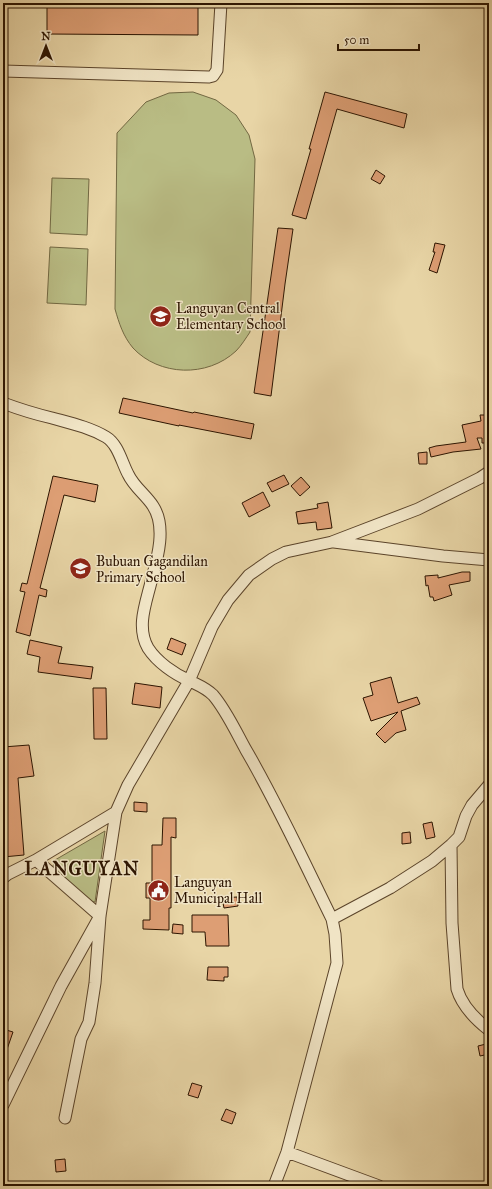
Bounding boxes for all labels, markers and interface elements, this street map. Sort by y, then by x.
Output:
north arrow [26,26,66,66]
scale bar [338,26,419,52]
text: N [41,30,51,43]
text: 50 m [344,33,369,47]
place label: Languyan Central Elementary School [176,300,286,333]
school or university icon: Languyan Central Elementary School [147,303,173,329]
place label: Bubuan Gagandilan Primary School [96,553,208,586]
school or university icon: Bubuan Gagandilan Primary School [67,556,93,582]
district label: LANGUYAN [24,858,140,880]
place label: Languyan Municipal Hall [174,874,262,907]
public building icon: Languyan Municipal Hall [145,877,171,903]

